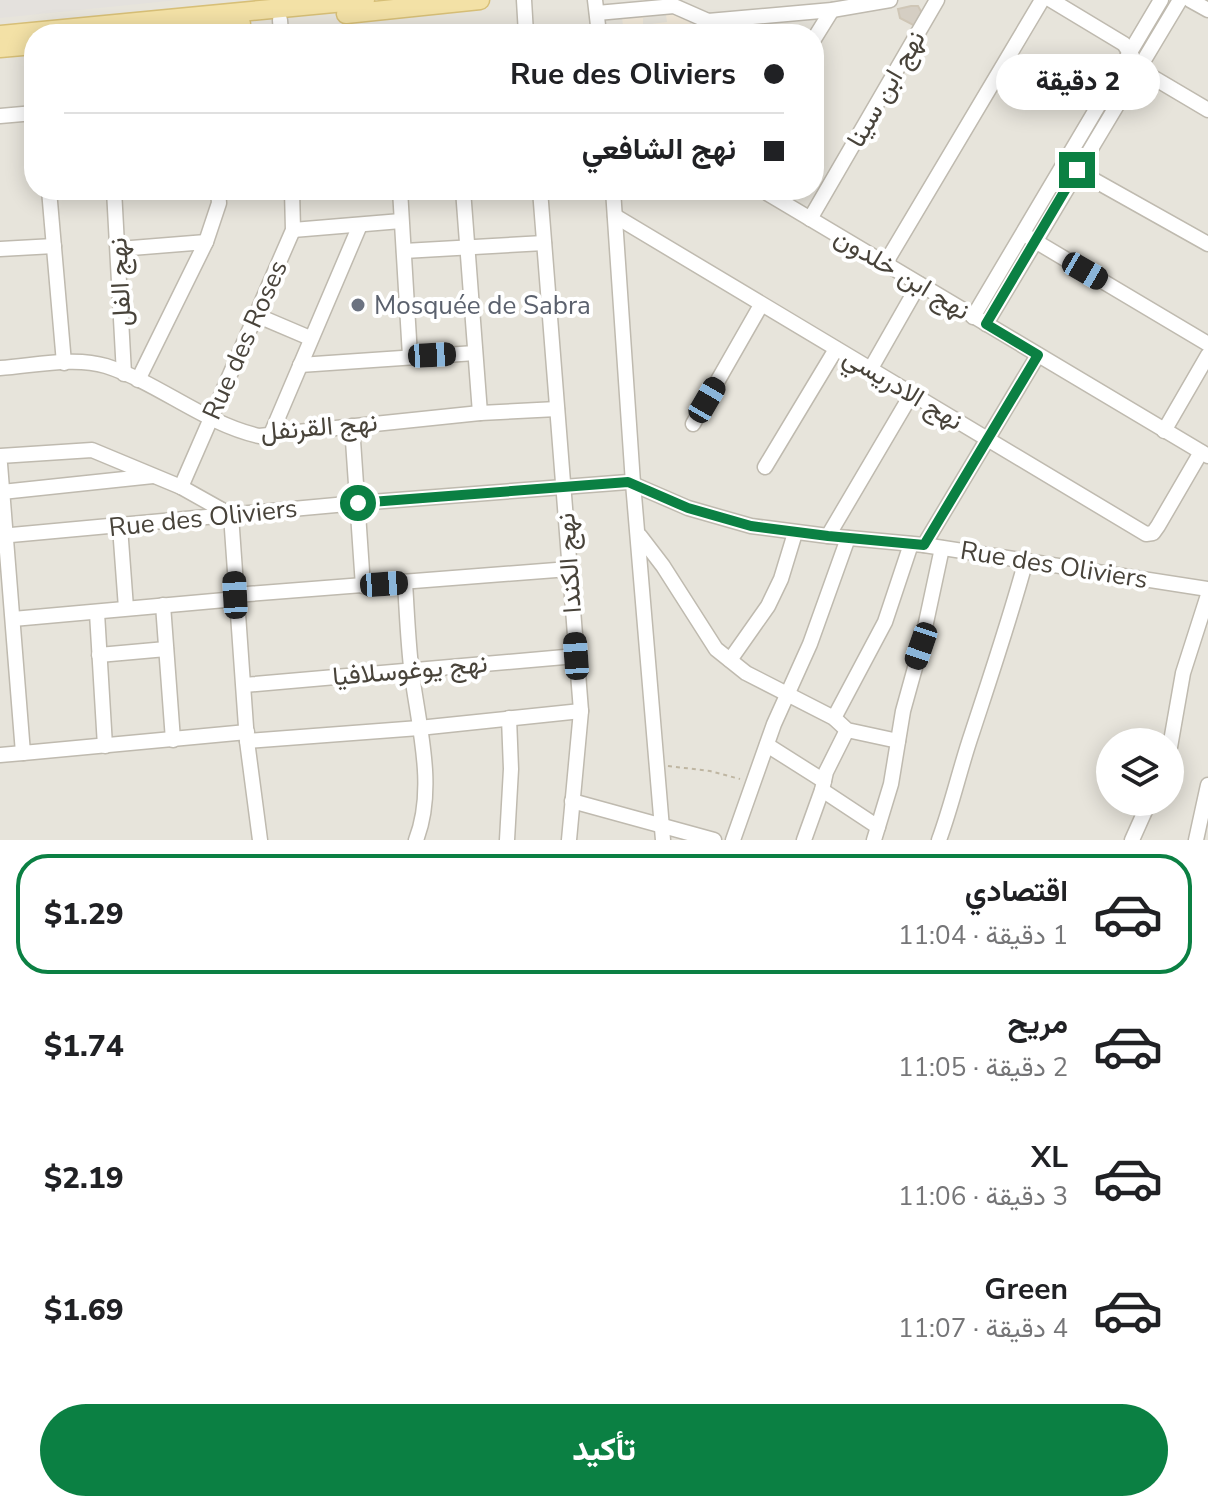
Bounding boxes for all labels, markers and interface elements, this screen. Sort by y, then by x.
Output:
street label: نهج ابن سينا [838,24,934,154]
text: Rue des Oliviers [510,54,736,95]
callout: 2 دقيقة [995,54,1159,110]
text: 2 دقيقة [1036,64,1120,99]
text: نهج الشافعي [582,129,736,170]
route end [1059,152,1095,188]
street label: نهج ابن خلدون [828,220,976,328]
street label: نهج الفل [100,237,140,327]
car [1058,249,1112,293]
street label: Rue des Roses [194,255,296,425]
place label: Mosquée de Sabra [374,288,591,323]
marker: Mosquée de Sabra [349,296,367,314]
street label: نهج الادريسي [835,339,969,441]
car [407,342,457,368]
car [685,373,729,427]
street label: نهج القرنفل [259,404,379,450]
route start [340,485,376,521]
street label: Rue des Oliviers [107,491,299,545]
street label: نهج الكندا [548,512,590,614]
street label: Rue des Oliviers [958,533,1150,597]
car [222,570,248,620]
car [359,570,409,598]
car [902,619,940,673]
car [562,631,590,681]
street label: نهج يوغوسلافيا [331,646,489,694]
map controls [1096,728,1184,816]
button: layers [1096,728,1184,816]
text: اقتصادي [965,871,1068,912]
icon: car [1092,878,1164,950]
text: $1.29 [44,894,124,935]
text: 1 دقيقة · 11:04 [898,918,1068,953]
text: مريح [1008,1003,1068,1044]
icon: car [1092,1010,1164,1082]
text: $1.74 [44,1026,124,1067]
text: 2 دقيقة · 11:05 [898,1050,1068,1085]
text: XL [1031,1137,1068,1178]
icon: car [1092,1142,1164,1214]
text: $2.19 [44,1158,124,1199]
text: 3 دقيقة · 11:06 [898,1179,1068,1214]
text: Green [984,1269,1068,1310]
icon: car [1092,1274,1164,1346]
text: $1.69 [44,1290,124,1331]
text: 4 دقيقة · 11:07 [898,1311,1068,1346]
button: تأكيد [40,1404,1168,1496]

